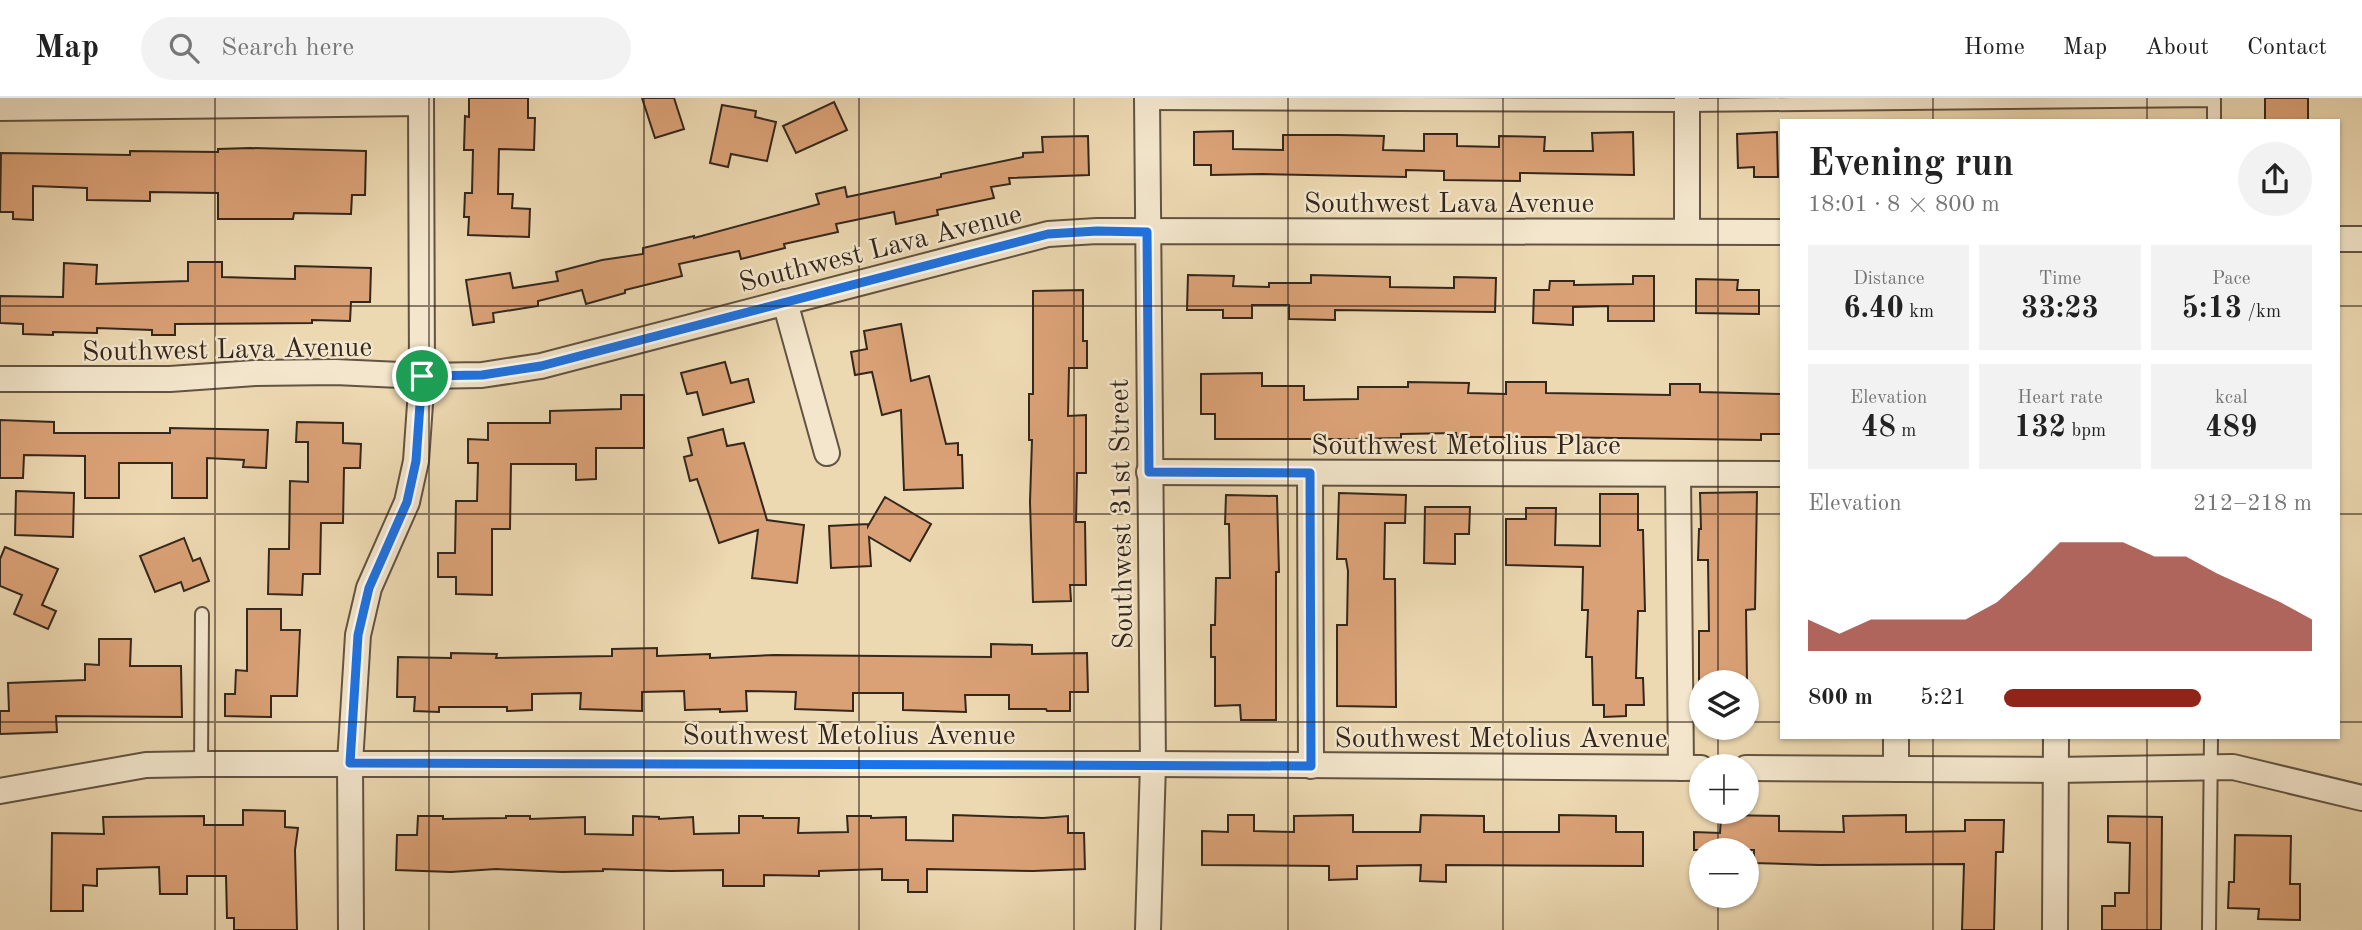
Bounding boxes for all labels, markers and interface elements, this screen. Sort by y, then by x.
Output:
search box [141,17,631,80]
icon: search [165,29,203,67]
text: Map [35,32,99,65]
text: Search here [221,35,354,61]
text: Home [1964,36,2025,60]
text: Map [2063,36,2107,60]
text: About [2145,36,2209,60]
text: Contact [2247,36,2327,60]
button: share [2238,142,2312,216]
text: Evening run [1808,146,2014,184]
street label: Southwest Lava Avenue [1304,191,1594,219]
text: 18:01 · 8 × 800 m [1808,193,2000,216]
street label: Southwest Lava Avenue [736,201,1025,299]
text: Distance [1853,270,1924,289]
text: Time [2039,270,2081,289]
text: Pace [2212,270,2251,289]
text: 6.40 [1843,294,1904,324]
text: 33:23 [2021,294,2099,324]
text: 5:13 [2182,294,2242,324]
text: km [1904,303,1934,322]
text: /km [2242,303,2281,322]
street label: Southwest Lava Avenue [82,334,373,368]
pin [392,346,452,406]
icon: arrive [403,357,441,395]
street label: Southwest 31st Street [1107,378,1139,650]
text: Elevation [1850,389,1927,408]
text: Heart rate [2017,389,2103,408]
text: kcal [2215,389,2248,408]
text: 48 [1861,413,1896,443]
text: 132 [2014,413,2066,443]
text: 489 [2205,413,2257,443]
text: m [1896,422,1916,441]
text: bpm [2066,422,2106,441]
street label: Southwest Metolius Place [1311,433,1621,461]
text: Elevation [1808,492,1902,515]
text: 212–218 m [2193,492,2312,515]
map controls [1689,670,1759,908]
button: layers [1689,670,1759,740]
text: 800 m [1808,686,1873,709]
text: 5:21 [1920,686,1966,709]
street label: Southwest Metolius Avenue [682,723,1016,751]
street label: Southwest Metolius Avenue [1334,726,1668,754]
button: + [1689,754,1759,824]
button: − [1689,838,1759,908]

